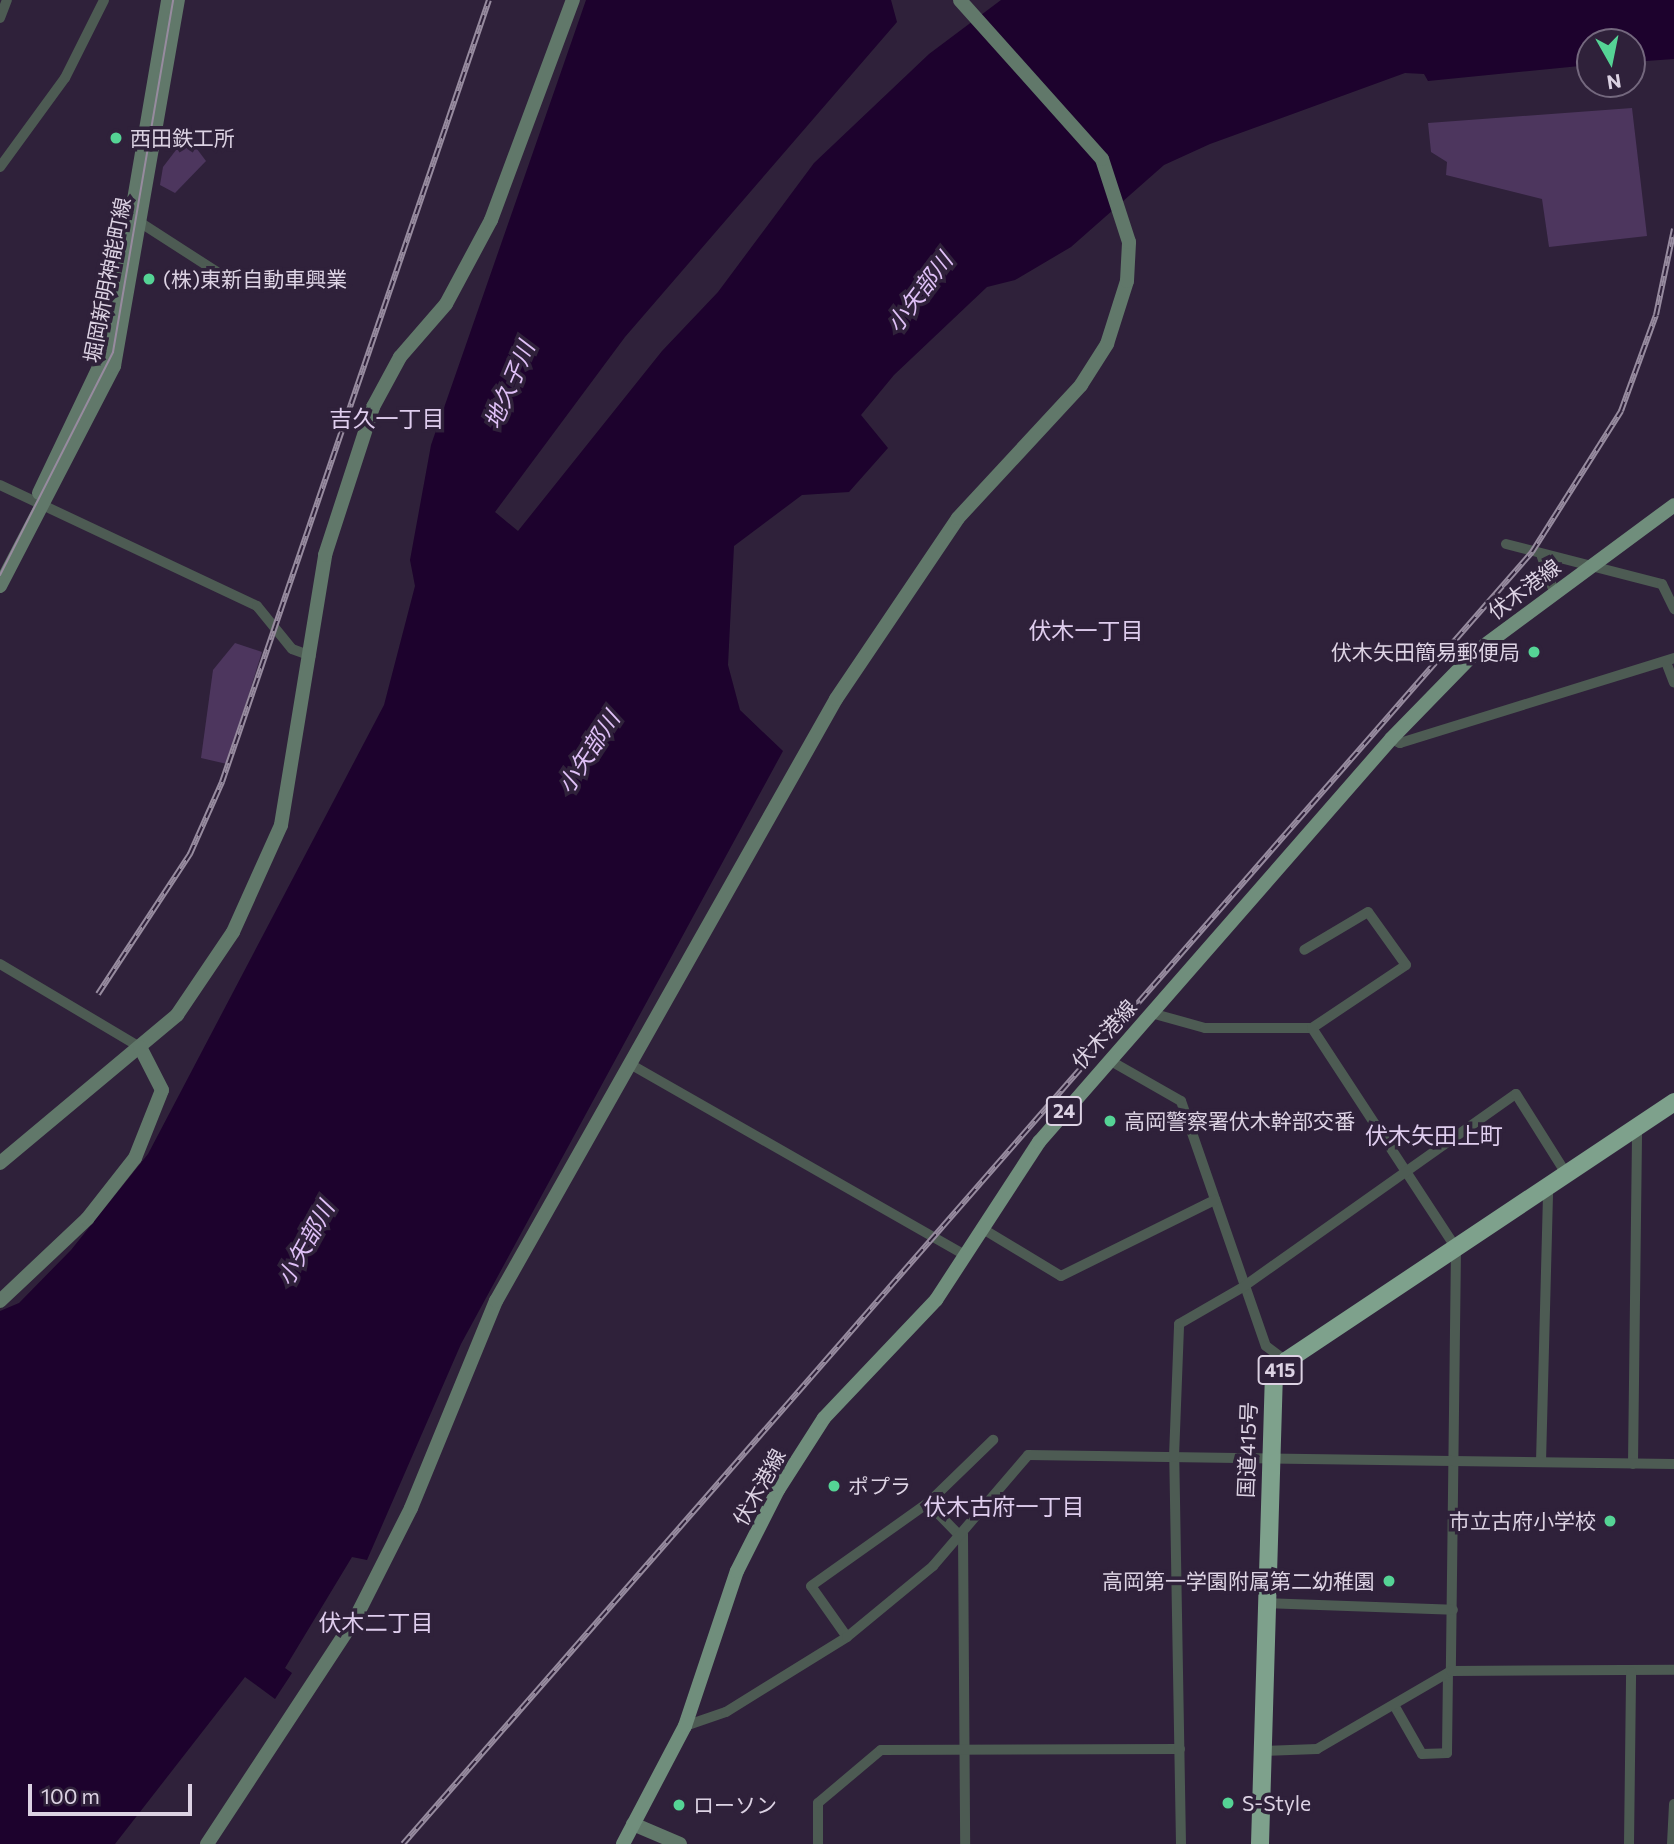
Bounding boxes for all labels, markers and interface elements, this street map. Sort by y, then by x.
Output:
north arrow [1576,28,1646,98]
text: N [1605,70,1623,95]
place label: 西田鉄工所 [130,125,235,151]
marker: 西田鉄工所 [108,130,124,146]
street label: 堀岡新明神能町線 [79,195,135,365]
water label: 小矢部川 [880,247,958,337]
place label: (株)東新自動車興業 [163,266,347,292]
marker: (株)東新自動車興業 [141,271,157,287]
water label: 地久子川 [478,337,540,433]
district label: 吉久一丁目 [330,404,444,432]
street label: 伏木港線 [1483,554,1565,624]
district label: 伏木一丁目 [1029,616,1143,644]
place label: 伏木矢田簡易郵便局 [1331,639,1520,665]
marker: 伏木矢田簡易郵便局 [1526,644,1542,660]
water label: 小矢部川 [551,706,625,798]
street label: 伏木港線 [1067,994,1141,1074]
road number: 24 [1045,1096,1083,1126]
place label: 高岡警察署伏木幹部交番 [1124,1108,1355,1134]
marker: 高岡警察署伏木幹部交番 [1102,1113,1118,1129]
district label: 伏木矢田上町 [1365,1121,1503,1149]
water label: 小矢部川 [271,1196,339,1290]
road number: 415 [1257,1354,1303,1386]
street label: 国道415号 [1233,1402,1261,1498]
street label: 伏木港線 [728,1444,790,1530]
place label: ポプラ [848,1473,911,1499]
marker: ポプラ [826,1478,842,1494]
district label: 伏木古府一丁目 [924,1492,1084,1520]
place label: 市立古府小学校 [1449,1508,1596,1534]
marker: 市立古府小学校 [1602,1513,1618,1529]
place label: 高岡第一学園附属第二幼稚園 [1102,1568,1375,1594]
marker: 高岡第一学園附属第二幼稚園 [1381,1573,1397,1589]
district label: 伏木二丁目 [319,1608,433,1636]
scale bar [32,1770,196,1814]
text: 100 m [41,1783,100,1808]
place label: S-Style [1242,1790,1311,1816]
place label: ローソン [693,1792,777,1818]
marker: S-Style [1220,1795,1236,1811]
marker: ローソン [671,1797,687,1813]

